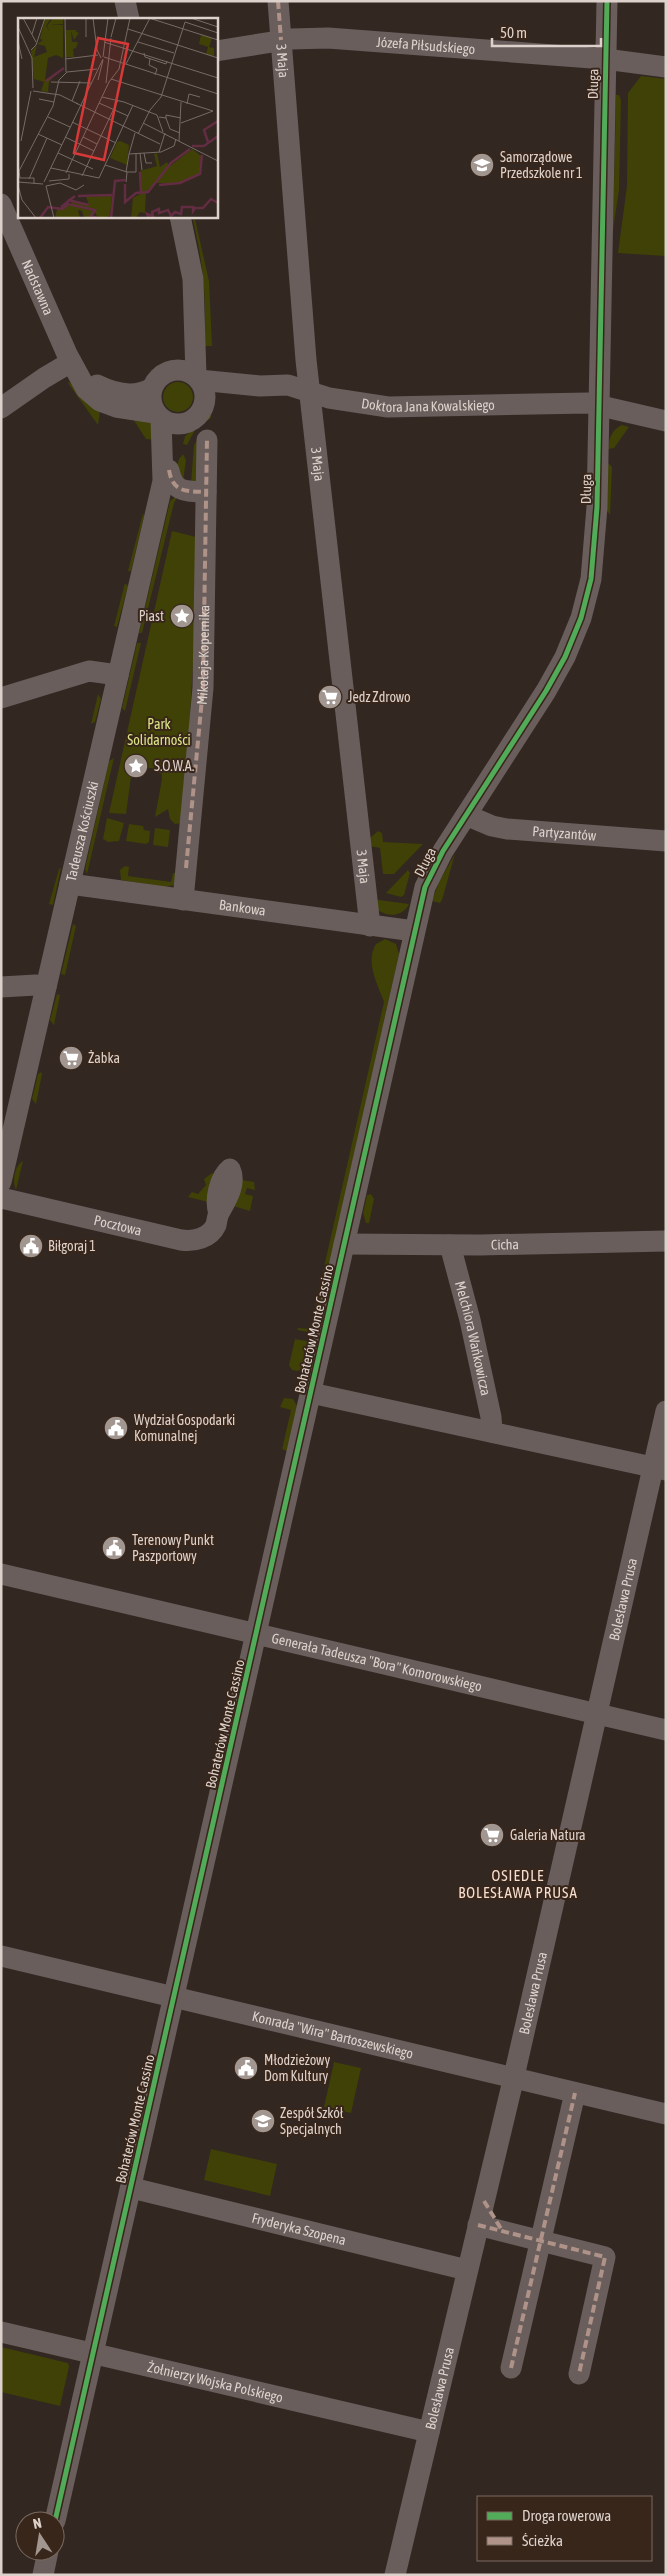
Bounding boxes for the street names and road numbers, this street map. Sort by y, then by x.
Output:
street label: Józefa Piłsudskiego [376,34,476,57]
street label: 3 Maja [273,43,292,78]
street label: Długa [585,69,601,99]
street label: Nadstawna [19,257,57,317]
street label: Doktora Jana Kowalskiego [360,395,495,415]
street label: 3 Maja [308,446,328,482]
street label: Długa [578,474,594,504]
street label: Mikołaja Kopernika [193,605,212,706]
street label: Tadeusza Kościuszki [63,780,101,883]
street label: Partyzantów [532,823,597,844]
street label: Długa [411,845,439,879]
street label: 3 Maja [353,849,373,885]
street label: Bankowa [218,896,267,919]
street label: Pocztowa [92,1212,143,1239]
street label: Cicha [491,1236,519,1253]
street label: Bohaterów Monte Cassino [291,1263,337,1395]
street label: Melchiora Wańkowicza [452,1279,494,1397]
street label: Bolesława Prusa [606,1556,640,1642]
street label: Generała Tadeusza "Bora" Komorowskiego [270,1630,484,1695]
street label: Bohaterów Monte Cassino [202,1658,248,1790]
street label: Bolesława Prusa [516,1950,550,2036]
street label: Konrada "Wira" Bartoszewskiego [251,2008,415,2062]
street label: Bohaterów Monte Cassino [112,2053,158,2185]
street label: Fryderyka Szopena [250,2210,348,2248]
street label: Bolesława Prusa [422,2345,457,2431]
street label: Żołnierzy Wojska Polskiego [146,2358,285,2406]

